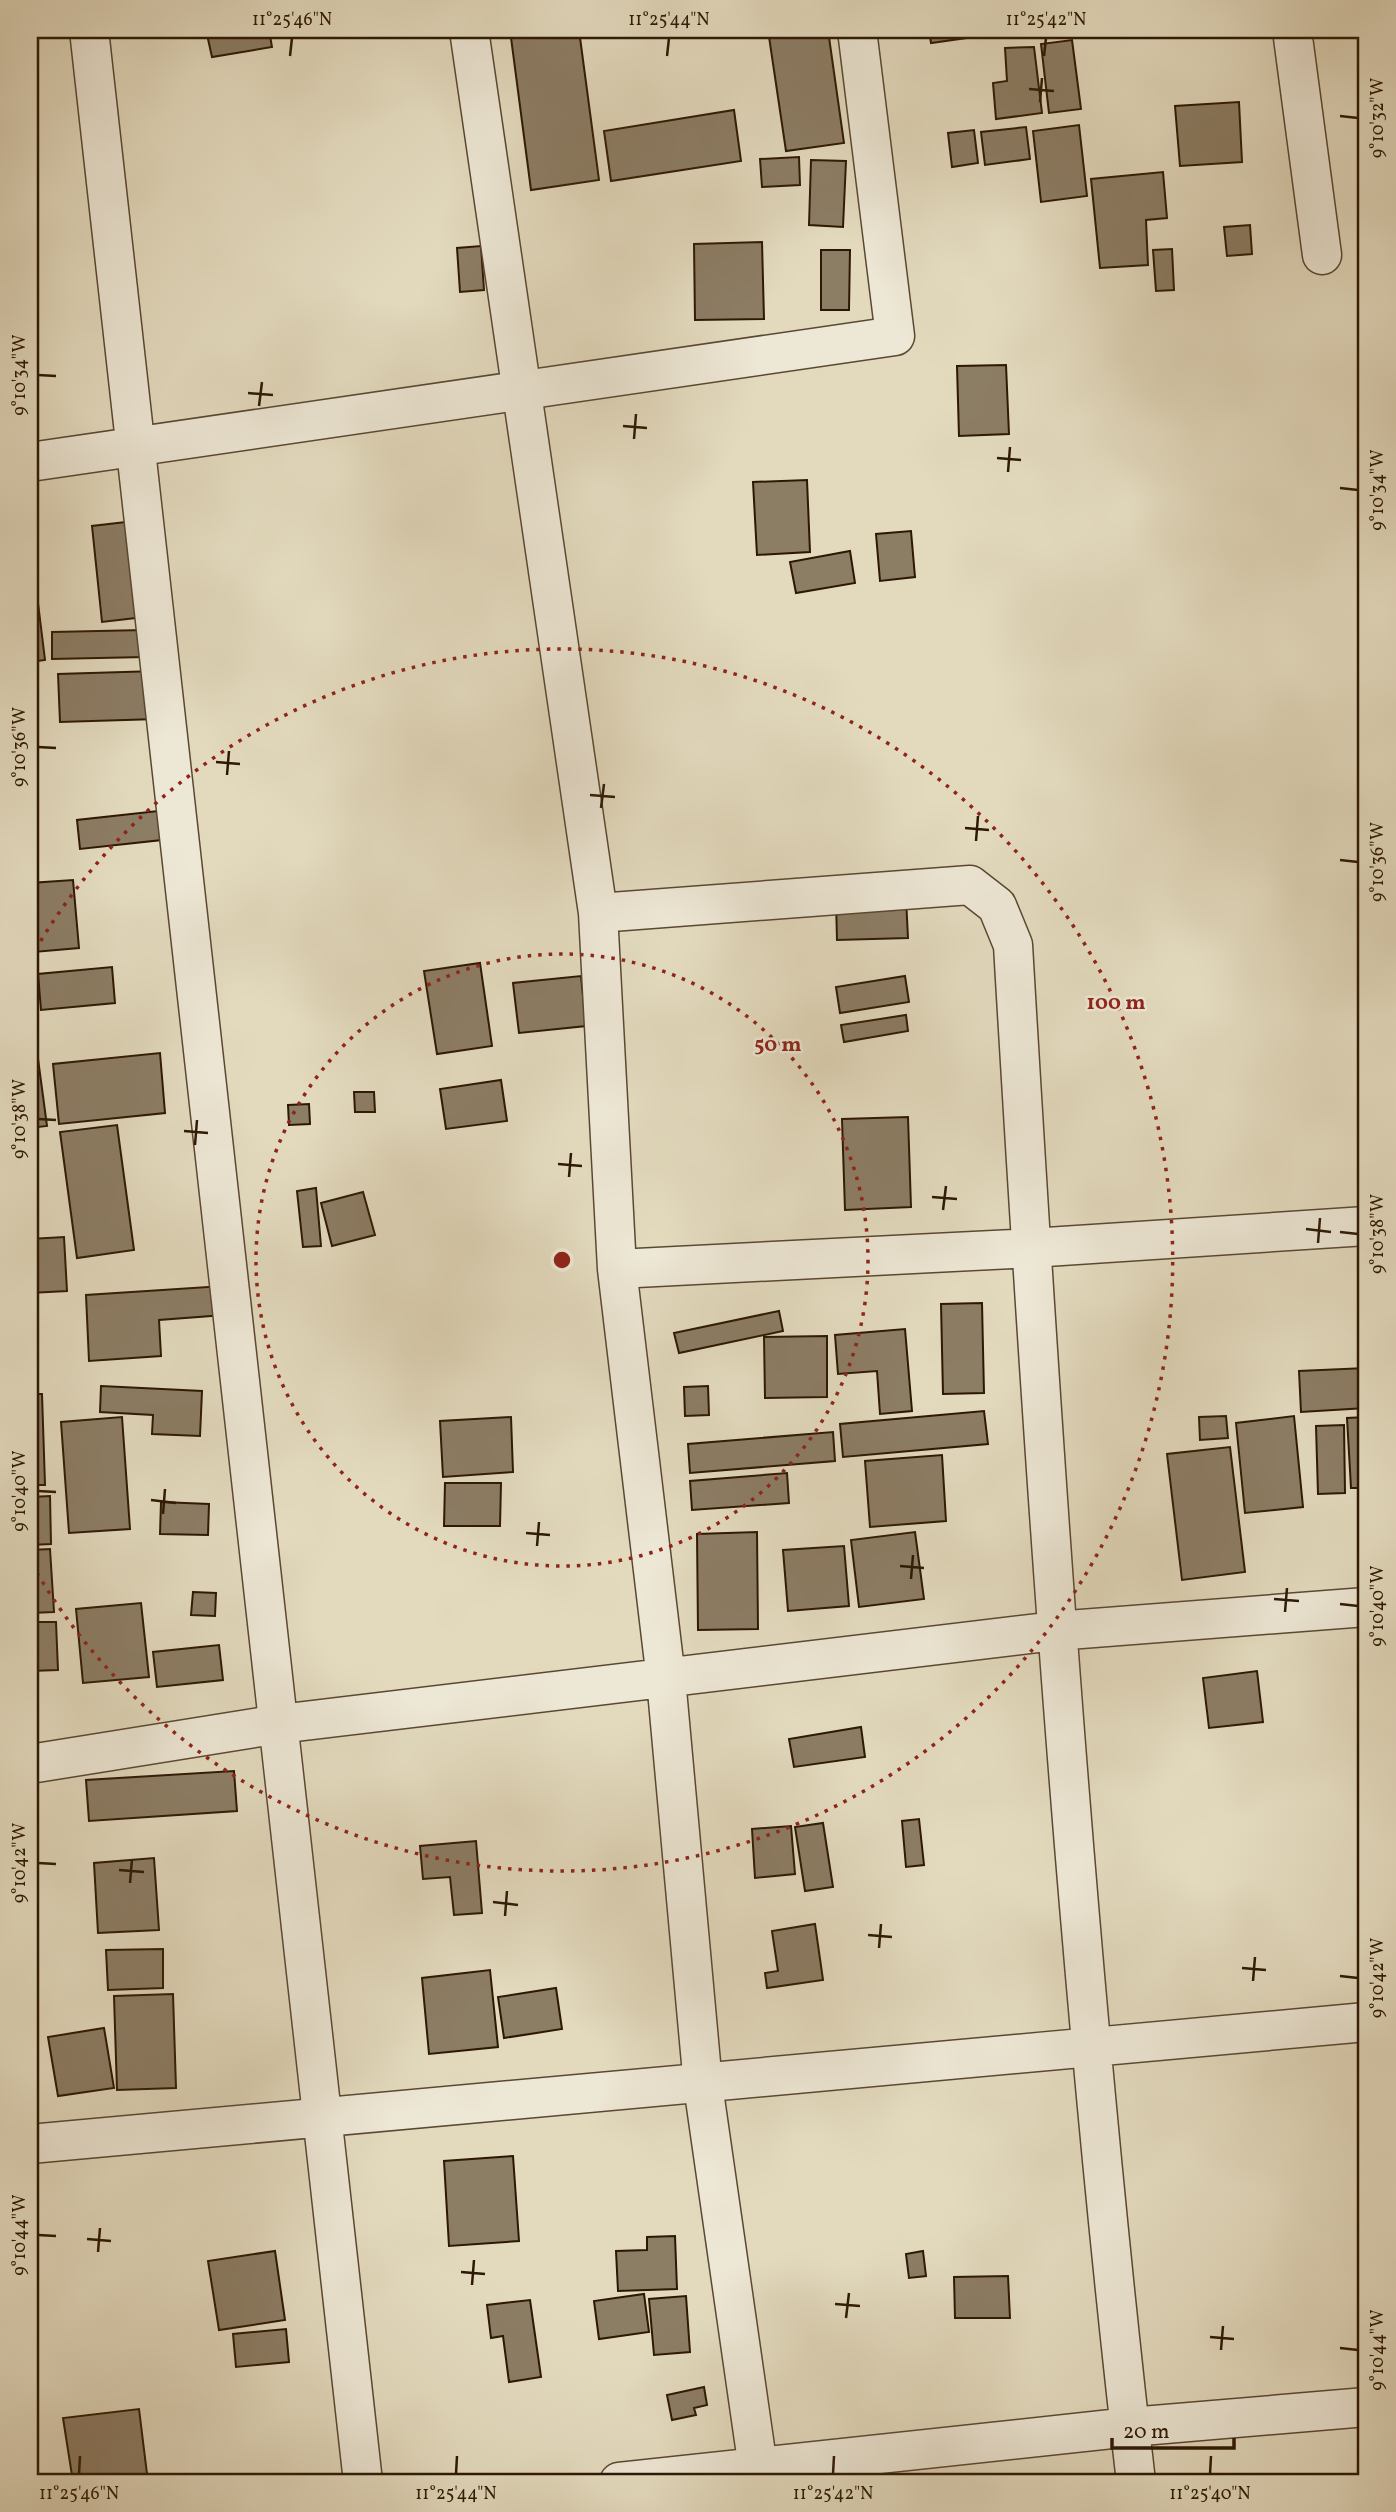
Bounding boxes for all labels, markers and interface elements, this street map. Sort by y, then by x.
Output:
text: 11°25'46"N [252,8,332,33]
text: 11°25'44"N [628,8,710,33]
text: 11°25'42"N [1006,8,1086,33]
text: 9°10'32"W [1366,78,1391,158]
text: 9°10'34"W [8,334,33,416]
text: 9°10'34"W [1366,449,1391,531]
text: 9°10'36"W [8,707,33,787]
text: 9°10'36"W [1366,822,1391,902]
text: 100 m [1086,989,1146,1018]
text: 50 m [754,1031,802,1060]
text: 9°10'38"W [8,1079,33,1159]
text: 9°10'38"W [1366,1194,1391,1274]
centre of rings [550,1248,574,1272]
text: 9°10'40"W [8,1450,33,1532]
text: 9°10'40"W [1366,1565,1391,1647]
text: 9°10'42"W [8,1823,33,1903]
text: 9°10'42"W [1366,1938,1391,2018]
text: 9°10'44"W [8,2194,33,2276]
text: 9°10'44"W [1366,2309,1391,2391]
scale bar [1112,2407,1235,2451]
text: 20 m [1123,2418,1169,2447]
text: 11°25'46"N [39,2482,119,2507]
text: 11°25'44"N [415,2482,497,2507]
text: 11°25'42"N [793,2482,873,2507]
text: 11°25'40"N [1169,2482,1251,2507]

